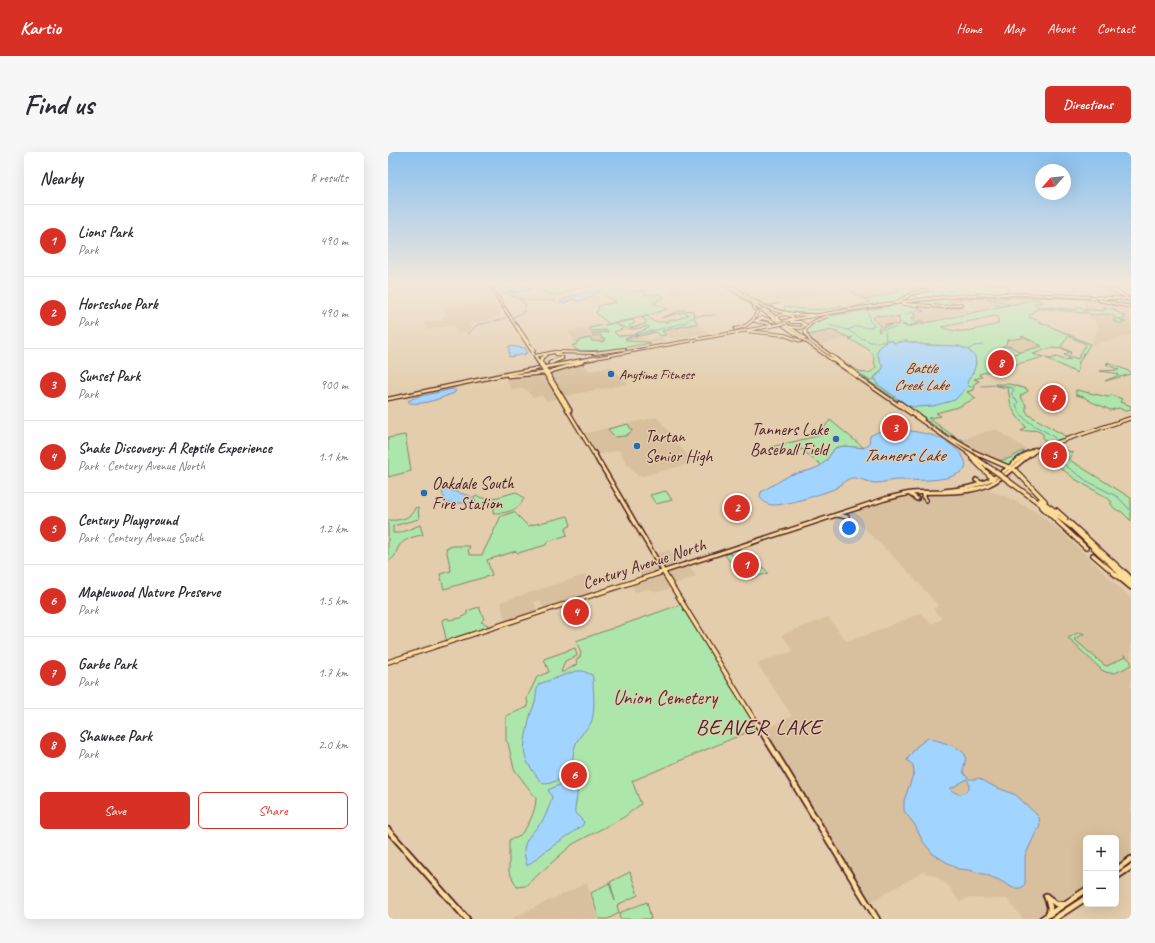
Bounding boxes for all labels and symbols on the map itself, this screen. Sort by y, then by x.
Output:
north arrow [1035,164,1071,200]
pin: 8 [988,348,1014,378]
water label: Battle Creek Lake [894,359,950,395]
place label: Anytime Fitness [619,366,695,383]
marker: Anytime Fitness [606,369,616,379]
pin: 7 [1040,383,1066,413]
pin: 3 [882,413,908,443]
place label: Tanners Lake Baseball Field [750,419,830,460]
place label: Tartan Senior High [645,426,713,467]
marker: Tanners Lake Baseball Field [831,434,841,444]
pin: 5 [1041,440,1067,470]
marker: Tartan Senior High [632,441,642,451]
water label: Tanners Lake [864,444,948,466]
place label: Oakdale South Fire Station [432,473,515,514]
marker: Oakdale South Fire Station [419,488,429,498]
pin: 2 [724,493,750,523]
your location [839,518,859,538]
street label: Century Avenue North [580,534,708,594]
pin: 1 [733,550,759,580]
pin: 4 [563,597,589,627]
park label: Union Cemetery [613,685,719,710]
district label: BEAVER LAKE [696,713,825,741]
pin: 6 [561,760,587,790]

